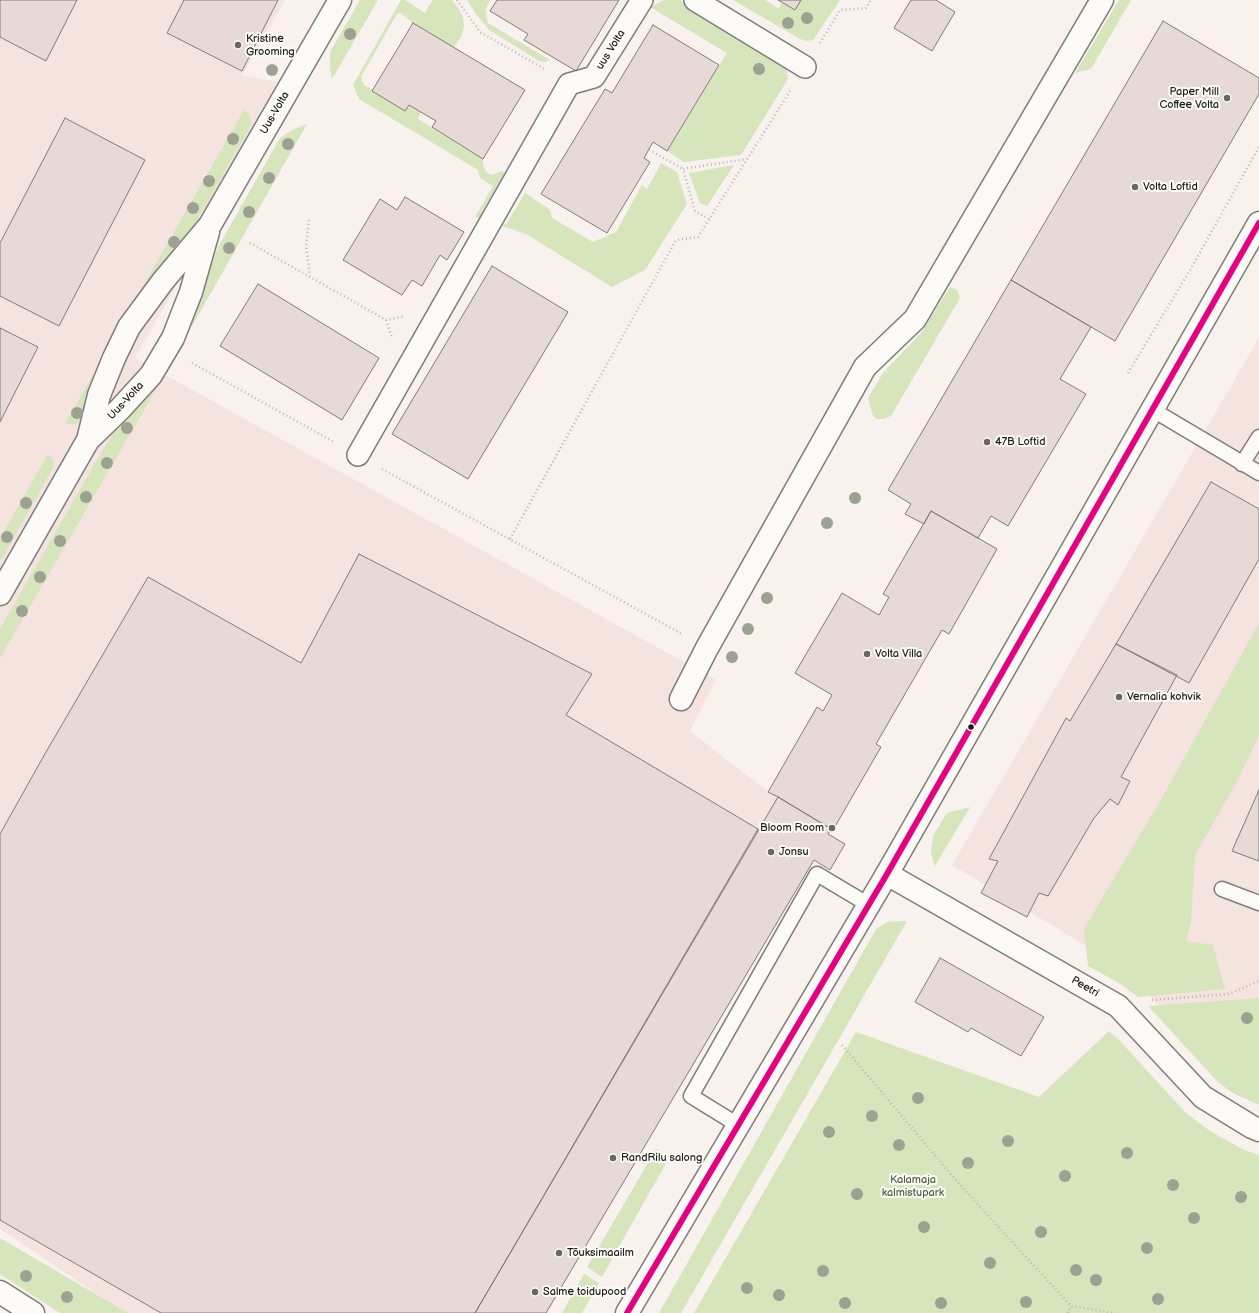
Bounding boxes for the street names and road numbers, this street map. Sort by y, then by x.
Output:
street label: uus Volta [594,28,628,72]
street label: Uus-Volta [258,89,292,137]
street label: Uus-Volta [105,379,147,423]
street label: Peetri [1069,974,1101,1000]

